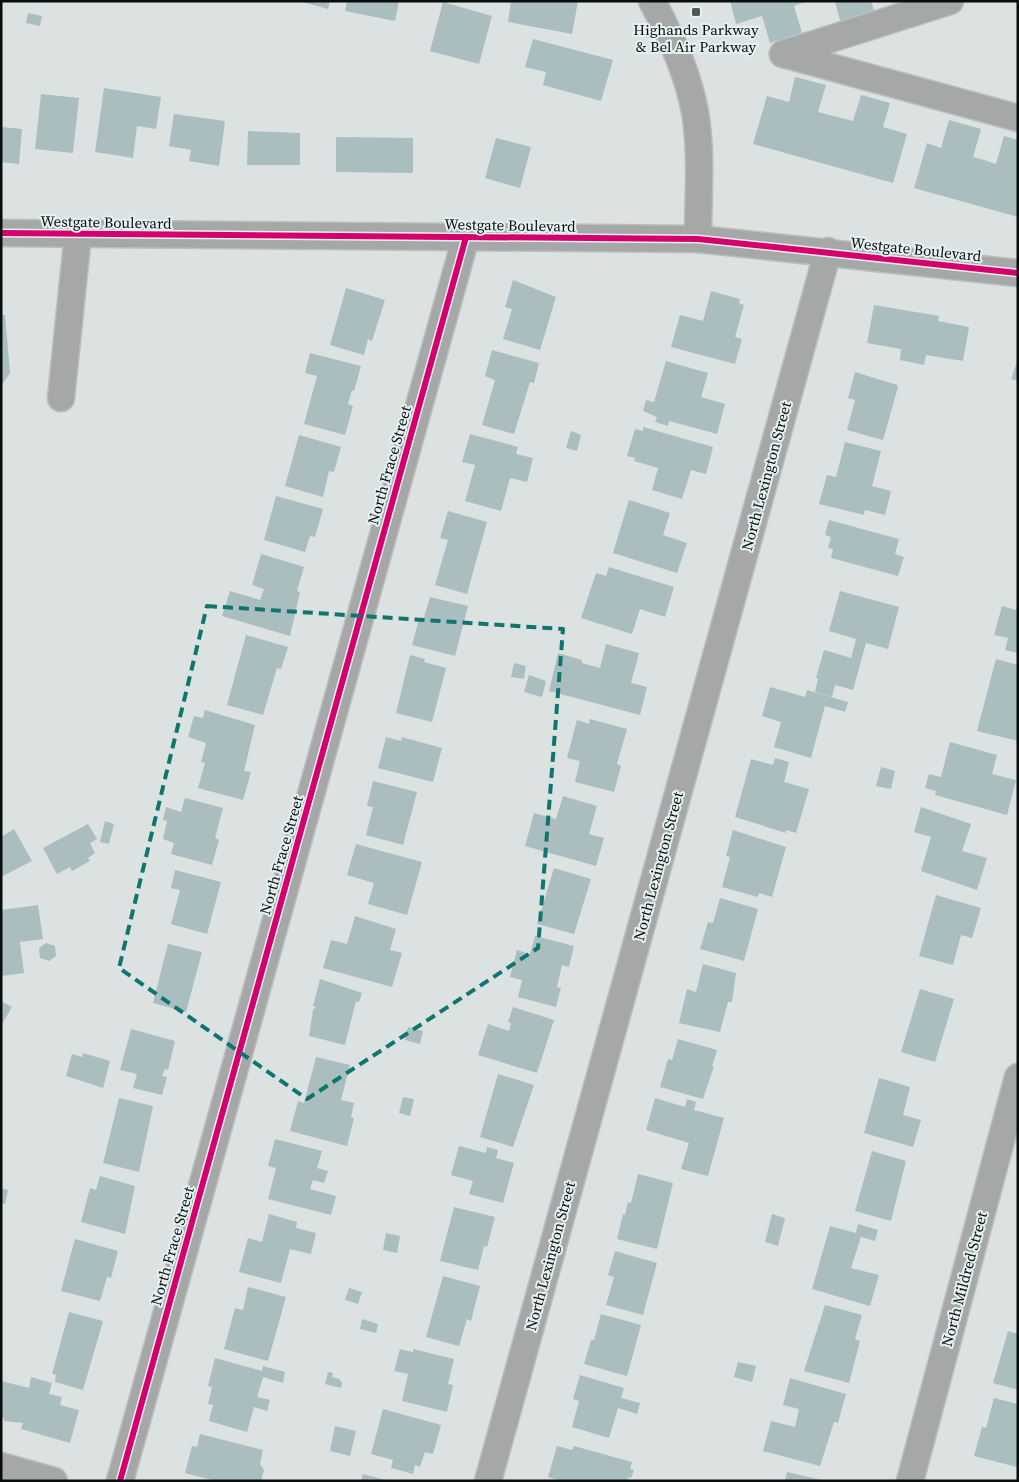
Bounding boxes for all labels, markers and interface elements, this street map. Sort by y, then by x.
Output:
marker: Highands Parkway & Bel Air Parkway [690,6,702,18]
place label: Highands Parkway & Bel Air Parkway [633,19,759,57]
street label: Westgate Boulevard [40,210,172,234]
street label: Westgate Boulevard [444,213,576,237]
street label: Westgate Boulevard [850,232,983,266]
street label: North Lexington Street [736,399,796,553]
street label: North Frace Street [362,403,416,527]
street label: North Lexington Street [628,789,688,943]
street label: North Frace Street [254,793,308,917]
street label: North Lexington Street [520,1179,580,1333]
street label: North Frace Street [145,1184,199,1308]
street label: North Mildred Street [936,1209,992,1349]

